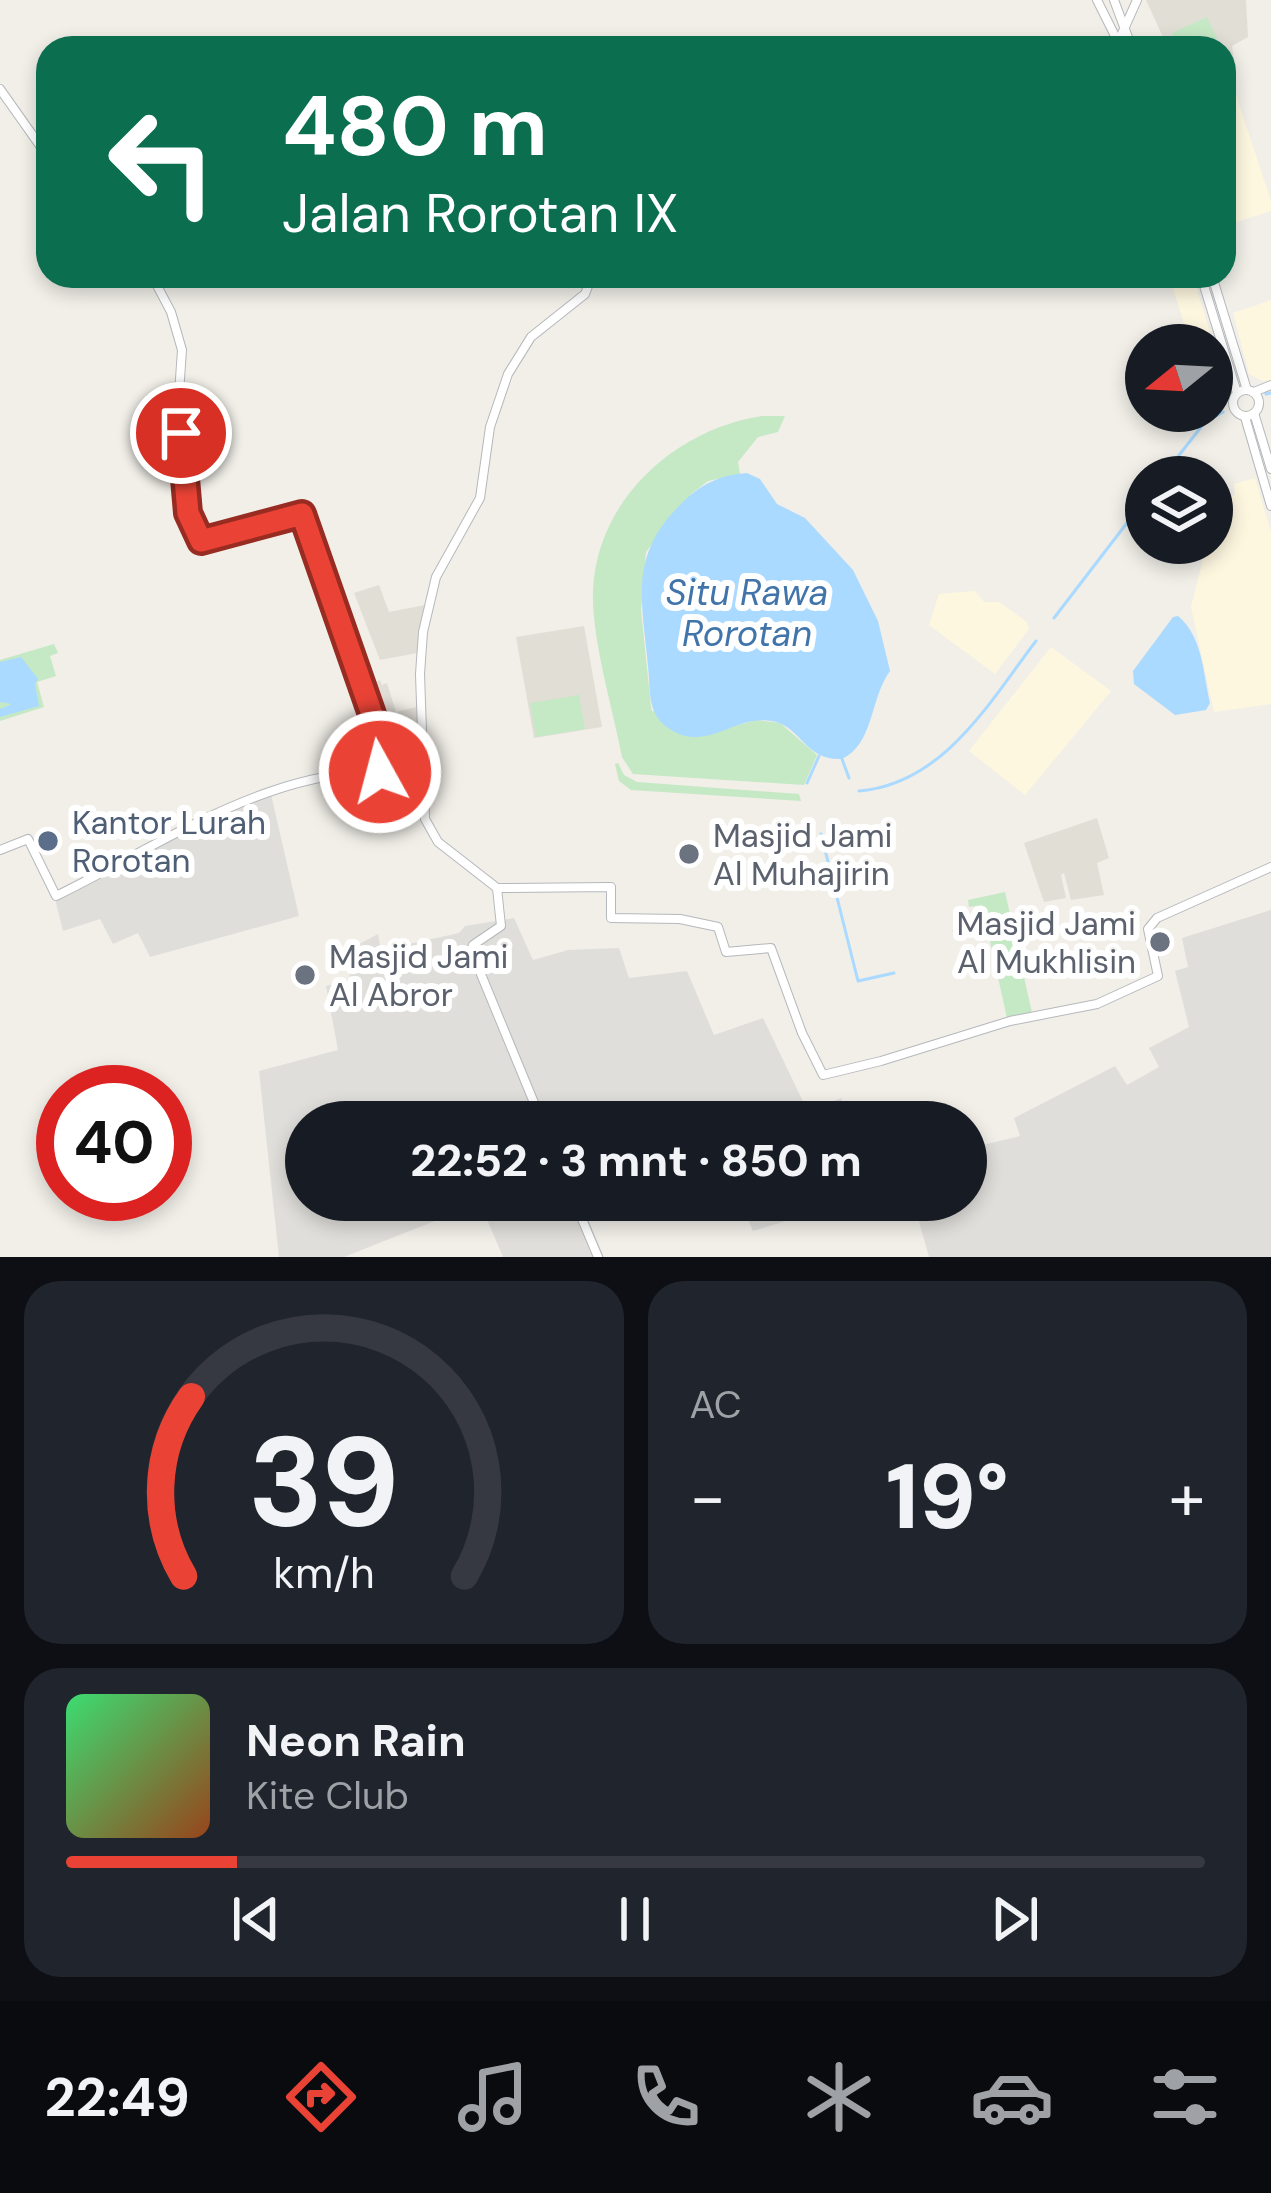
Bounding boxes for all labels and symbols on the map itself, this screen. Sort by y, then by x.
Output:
north arrow [1125,324,1233,432]
pin [130,382,232,484]
water label: Situ Rawa Rorotan [666,569,828,657]
position arrow [317,709,443,835]
place label: Kantor Lurah Rorotan [72,801,266,882]
place label: Masjid Jami Al Muhajirin [713,814,893,895]
marker: Kantor Lurah Rorotan [35,828,61,854]
marker: Masjid Jami Al Muhajirin [676,841,702,867]
place label: Masjid Jami Al Mukhlisin [957,902,1136,983]
marker: Masjid Jami Al Mukhlisin [1147,929,1173,955]
place label: Masjid Jami Al Abror [329,935,509,1016]
marker: Masjid Jami Al Abror [292,962,318,988]
speed limit sign: 40 [36,1065,192,1221]

